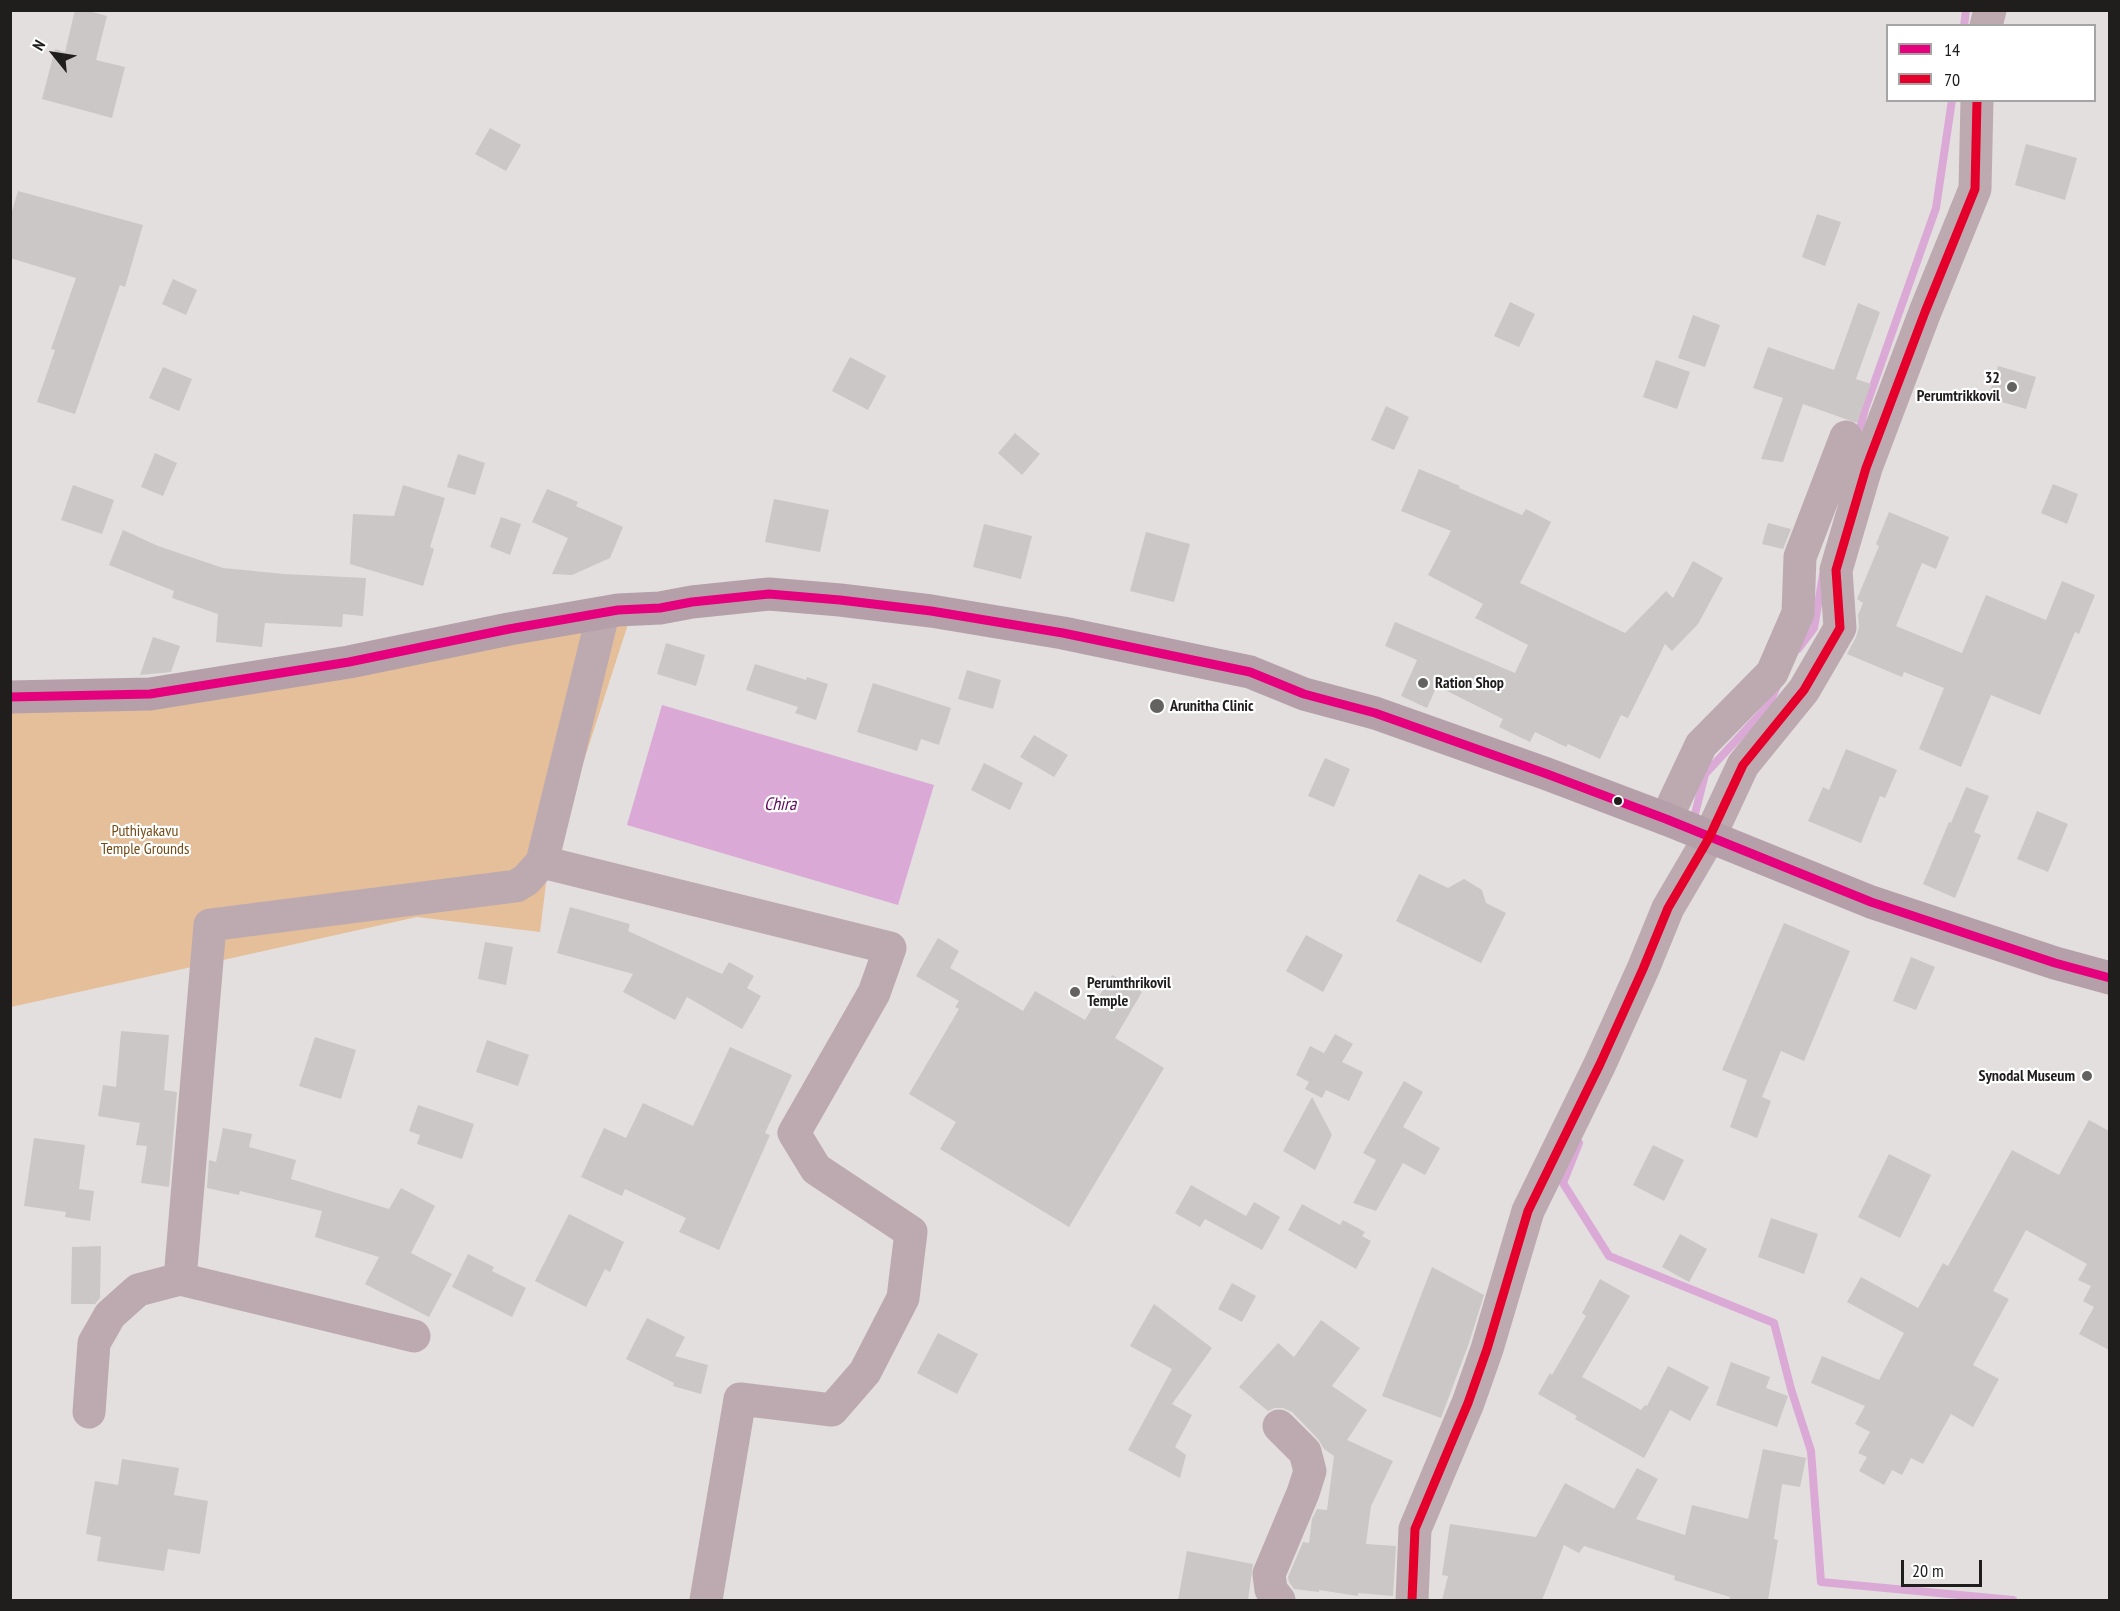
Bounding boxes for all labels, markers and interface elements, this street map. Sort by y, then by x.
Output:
north arrow [24,24,84,84]
legend [1886,24,2096,102]
text: N [28,36,49,54]
text: 14 [1944,38,1960,61]
text: 70 [1944,68,1960,91]
place label: 32 Perumtrikkovil [1917,368,2000,406]
marker: 32 Perumtrikkovil [2005,380,2019,394]
place label: Ration Shop [1435,673,1504,693]
marker: Ration Shop [1416,676,1430,690]
place label: Arunitha Clinic [1170,696,1254,716]
marker: Arunitha Clinic [1148,697,1166,715]
water label: Chira [764,794,796,816]
unlabelled marker [1612,795,1624,807]
park label: Puthiyakavu Temple Grounds [101,821,189,859]
place label: Perumthrikovil Temple [1087,973,1171,1011]
marker: Perumthrikovil Temple [1068,985,1082,999]
place label: Synodal Museum [1978,1066,2075,1086]
marker: Synodal Museum [2080,1069,2094,1083]
scale bar [1904,1548,1985,1586]
text: 20 m [1912,1559,1944,1582]

